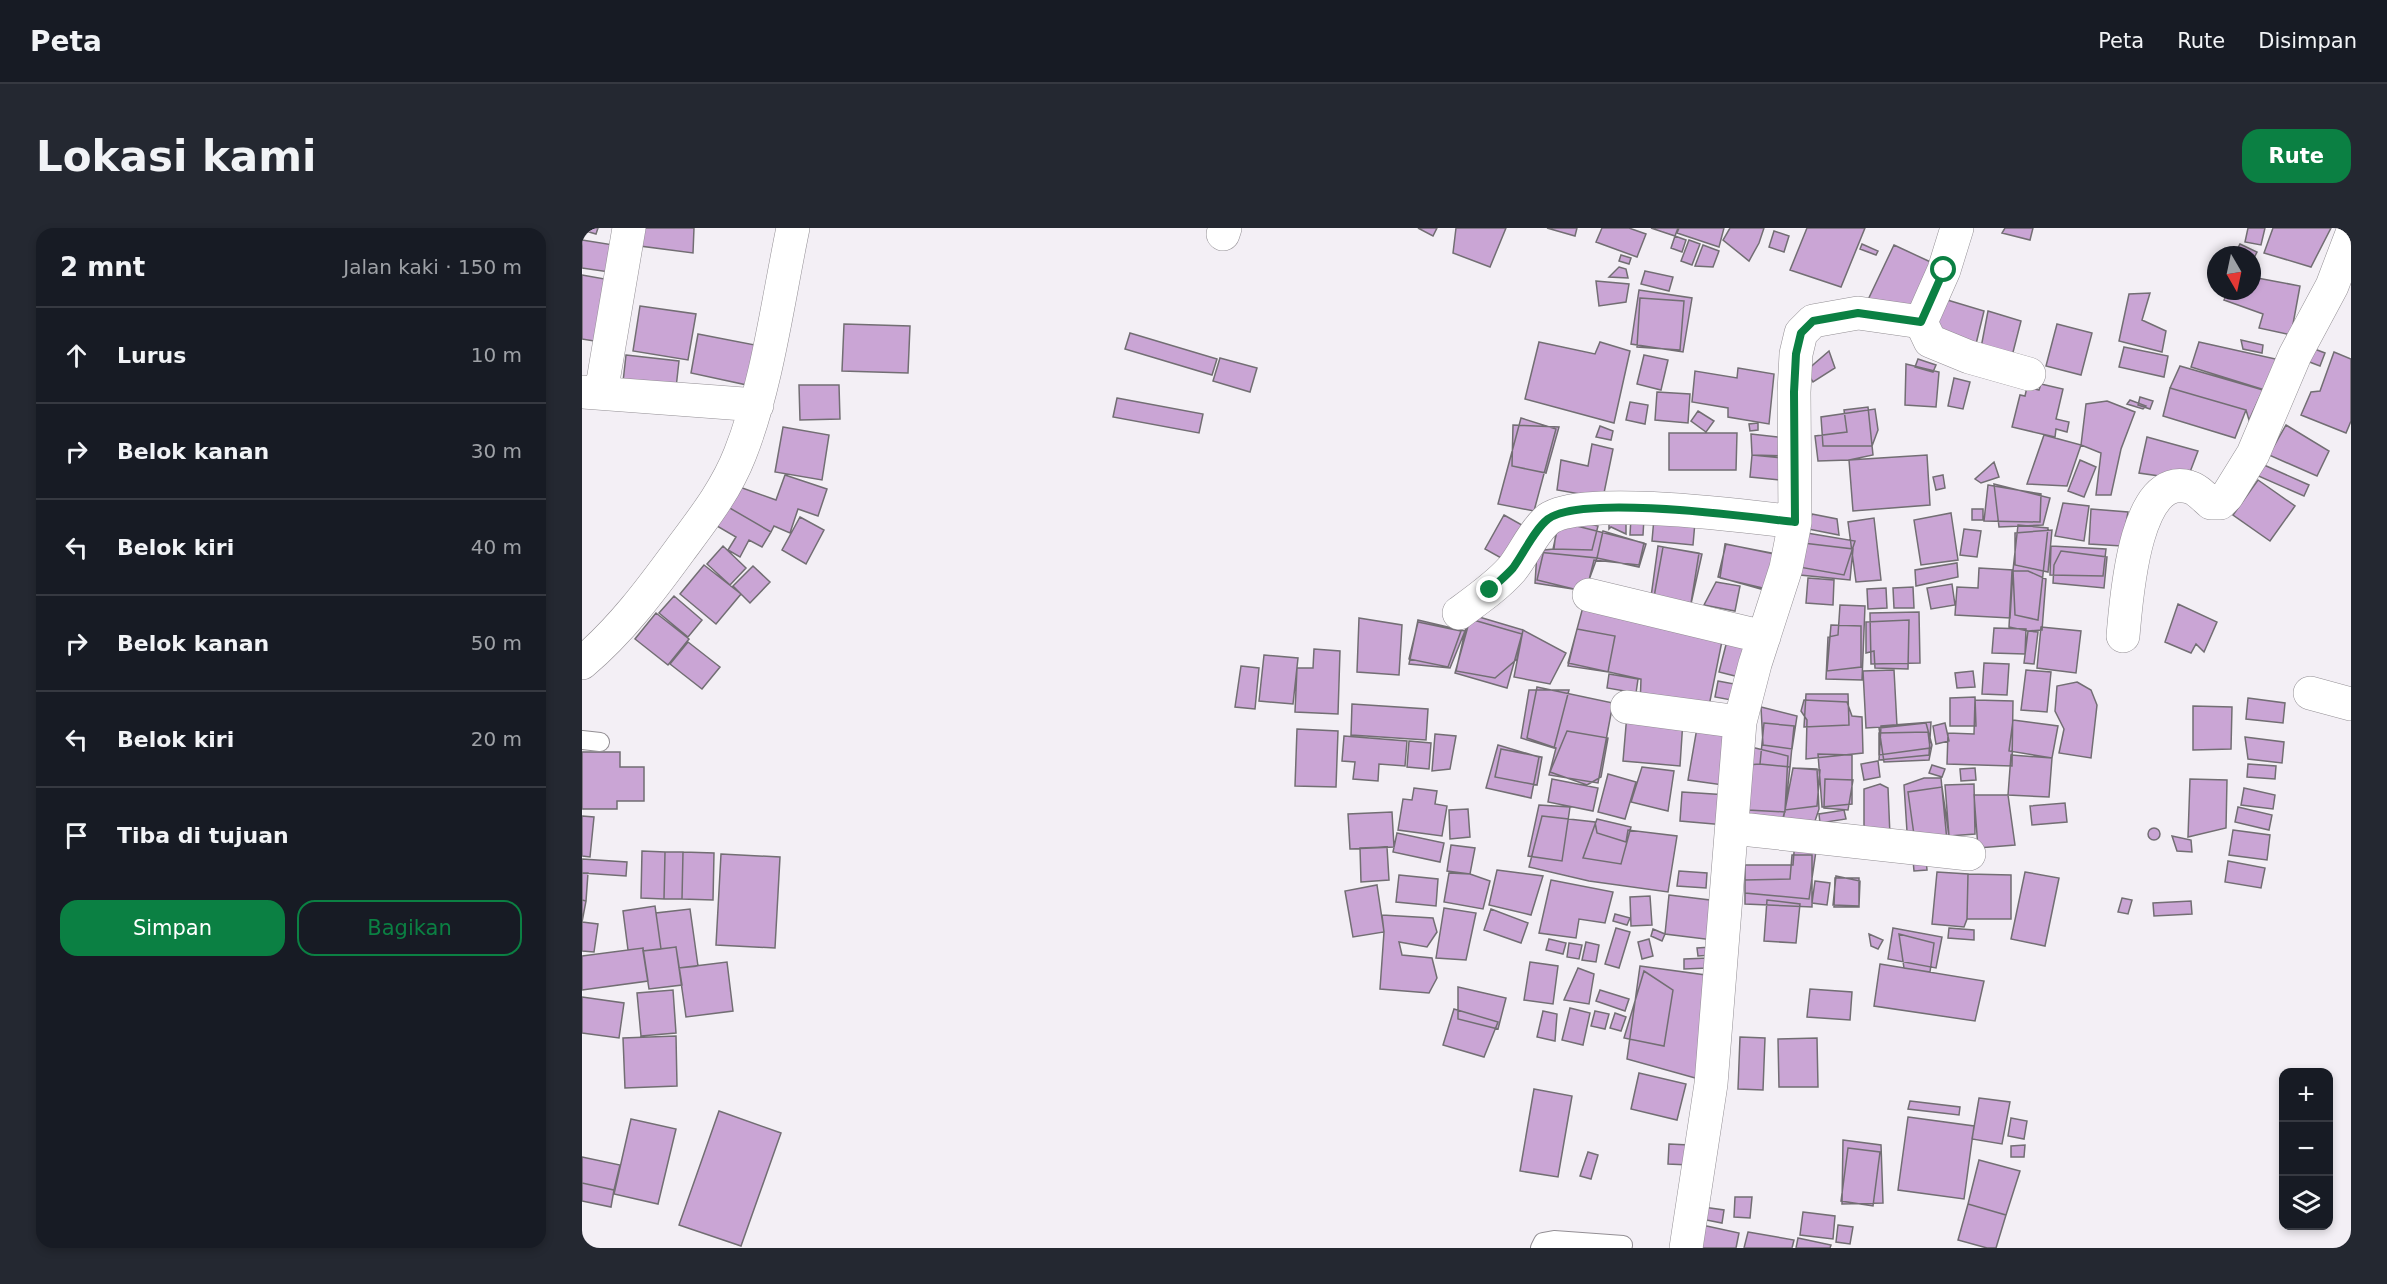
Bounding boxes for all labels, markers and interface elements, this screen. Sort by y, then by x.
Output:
text: Peta [30,25,102,58]
text: Peta [2098,29,2144,53]
text: Rute [2177,29,2225,53]
text: Disimpan [2258,29,2357,53]
button: Rute [2242,129,2351,183]
text: Lokasi kami [36,132,316,181]
north arrow [2207,246,2261,300]
text: 2 mnt [60,252,145,282]
text: Jalan kaki · 150 m [343,255,522,279]
route start [1930,256,1956,282]
icon: ahead [60,339,93,372]
text: Lurus [117,343,186,368]
text: 10 m [471,343,522,367]
icon: right [60,435,93,468]
text: Belok kanan [117,439,269,464]
text: 30 m [471,439,522,463]
icon: left [60,531,93,564]
text: Belok kiri [117,535,234,560]
text: 40 m [471,535,522,559]
route end [1476,576,1502,602]
icon: right [60,627,93,660]
text: Belok kanan [117,631,269,656]
text: 50 m [471,631,522,655]
icon: left [60,723,93,756]
text: Belok kiri [117,727,234,752]
text: 20 m [471,727,522,751]
icon: arrive [60,819,93,852]
text: Tiba di tujuan [117,823,289,848]
button: Simpan [60,900,285,956]
button: Bagikan [297,900,522,956]
map controls [2279,1068,2333,1230]
button: + [2279,1068,2333,1122]
button: − [2279,1122,2333,1176]
button: layers [2279,1176,2333,1230]

